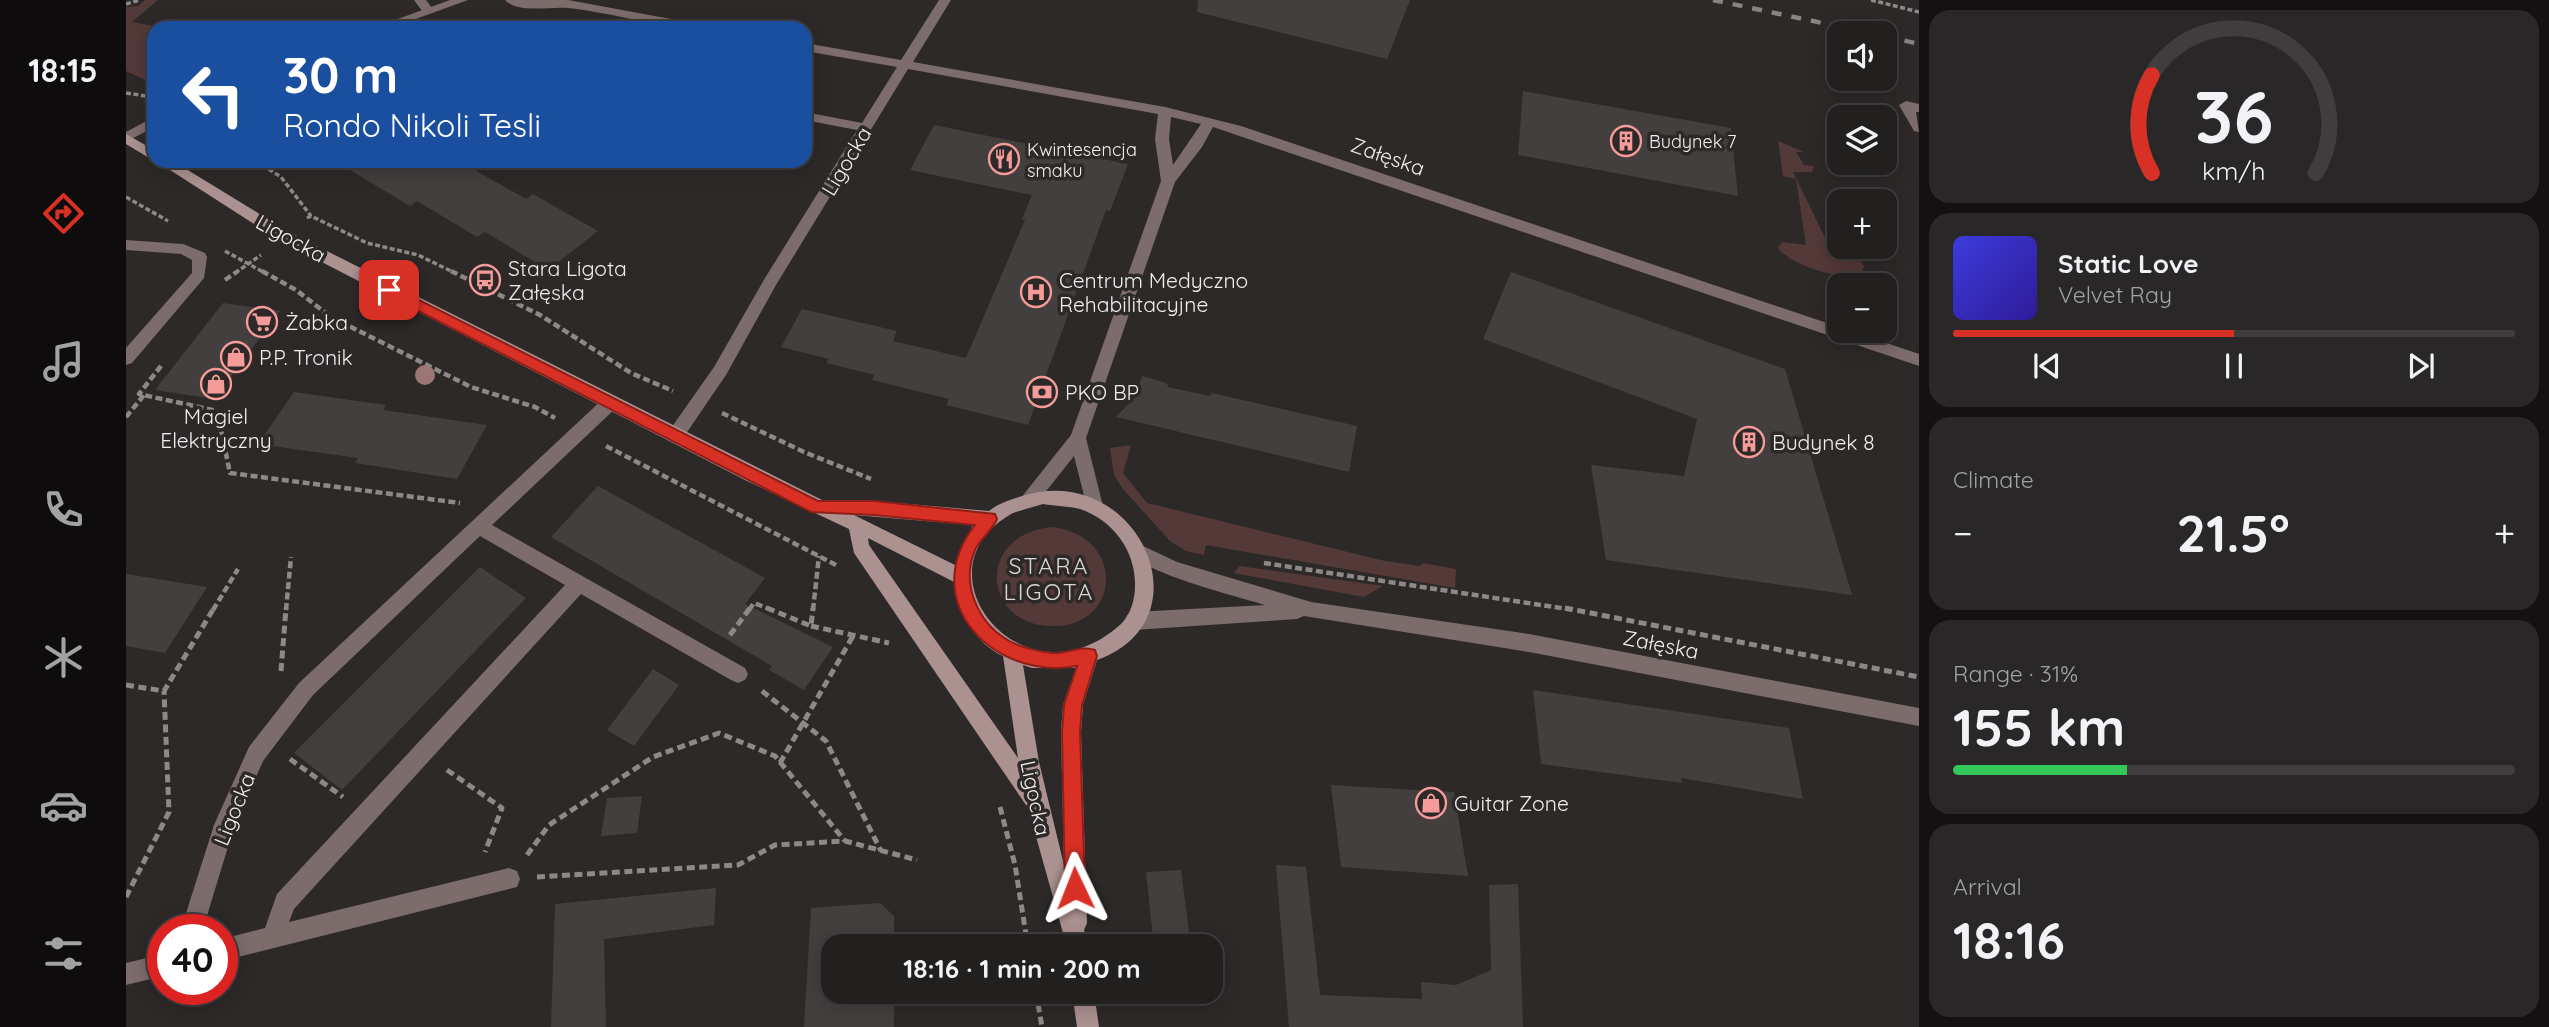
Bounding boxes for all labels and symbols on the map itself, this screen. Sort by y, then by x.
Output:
street label: Ligocka [815,122,877,200]
building icon: Budynek 7 [1609,124,1643,158]
place label: Budynek 7 [1649,130,1736,153]
street label: Załęska [1348,131,1428,181]
place label: Kwintesencja smaku [1027,138,1137,182]
restaurant icon: Kwintesencja smaku [987,142,1021,176]
street label: Ligocka [252,208,330,268]
place label: Stara Ligota Załęska [508,255,627,305]
pin [359,260,419,320]
bus stop icon: Stara Ligota Załęska [468,263,502,297]
place label: Centrum Medyczno Rehabilitacyjne [1059,267,1248,317]
hospital icon: Centrum Medyczno Rehabilitacyjne [1019,275,1053,309]
supermarket icon: Żabka [245,305,279,339]
place label: Żabka [285,309,348,335]
shop icon: P.P. Tronik [219,340,253,374]
place label: P.P. Tronik [259,344,353,370]
shop icon: Magiel Elektryczny [199,367,233,401]
bank icon: PKO BP [1025,375,1059,409]
place label: PKO BP [1065,379,1139,405]
place label: Magiel Elektryczny [160,403,272,453]
building icon: Budynek 8 [1732,425,1766,459]
place label: Budynek 8 [1772,429,1875,455]
district label: STARA LIGOTA [1004,551,1094,606]
street label: Załęska [1621,624,1701,664]
street label: Ligocka [1015,758,1057,838]
street label: Ligocka [208,769,260,849]
shop icon: Guitar Zone [1414,786,1448,820]
place label: Guitar Zone [1454,790,1569,816]
position arrow [1038,851,1112,925]
speed limit sign: 40 [147,914,238,1005]

